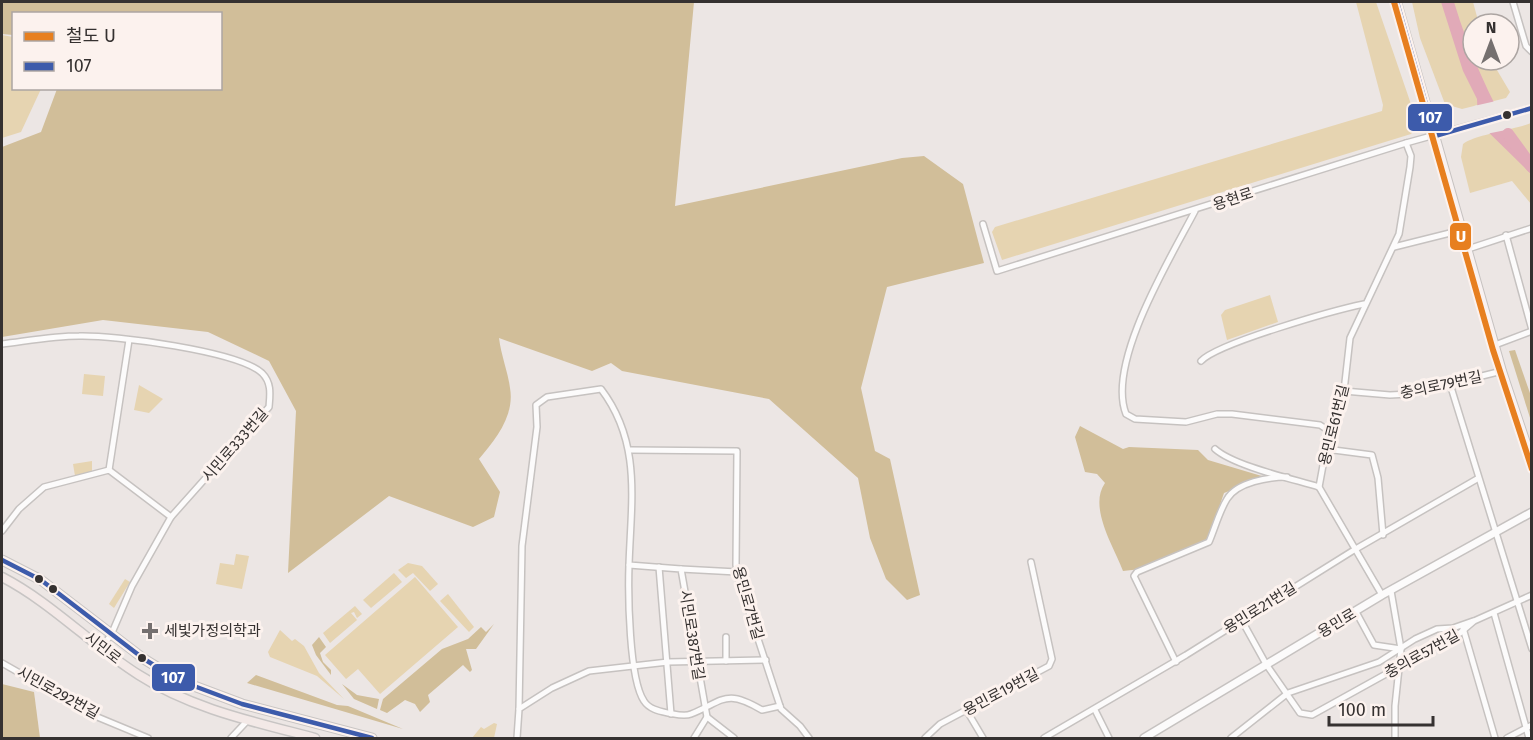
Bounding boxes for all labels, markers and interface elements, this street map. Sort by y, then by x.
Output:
legend [12,12,222,90]
north arrow [1461,12,1521,72]
text: N [1486,18,1496,37]
text: 철도 U [66,25,116,47]
text: 107 [66,55,91,77]
line badge: 107 [1407,103,1453,132]
text: 107 [1418,108,1442,127]
unlabelled marker [1501,109,1513,121]
street label: 용현로 [1211,184,1255,214]
line badge: U [1449,222,1472,251]
text: U [1456,227,1466,246]
street label: 충의로79번길 [1398,368,1484,402]
street label: 용민로61번길 [1315,383,1353,467]
street label: 시민로333번길 [198,405,272,485]
street label: 용민로7번길 [729,564,767,642]
unlabelled marker [33,573,45,585]
street label: 용민로21번길 [1220,578,1300,638]
unlabelled marker [47,583,59,595]
street label: 시민로387번길 [676,589,708,681]
street label: 용민로 [1315,605,1359,641]
marker: 세빛가정의학과 [141,622,159,640]
place label: 세빛가정의학과 [164,622,261,640]
street label: 충의로57번길 [1381,626,1463,682]
street label: 시민로 [81,628,125,668]
unlabelled marker [136,652,148,664]
street label: 시민로292번길 [14,663,102,723]
line badge: 107 [151,663,196,692]
street label: 용민로19번길 [960,664,1042,720]
text: 107 [161,668,185,687]
scale bar [1329,689,1432,727]
text: 100 m [1338,699,1386,721]

